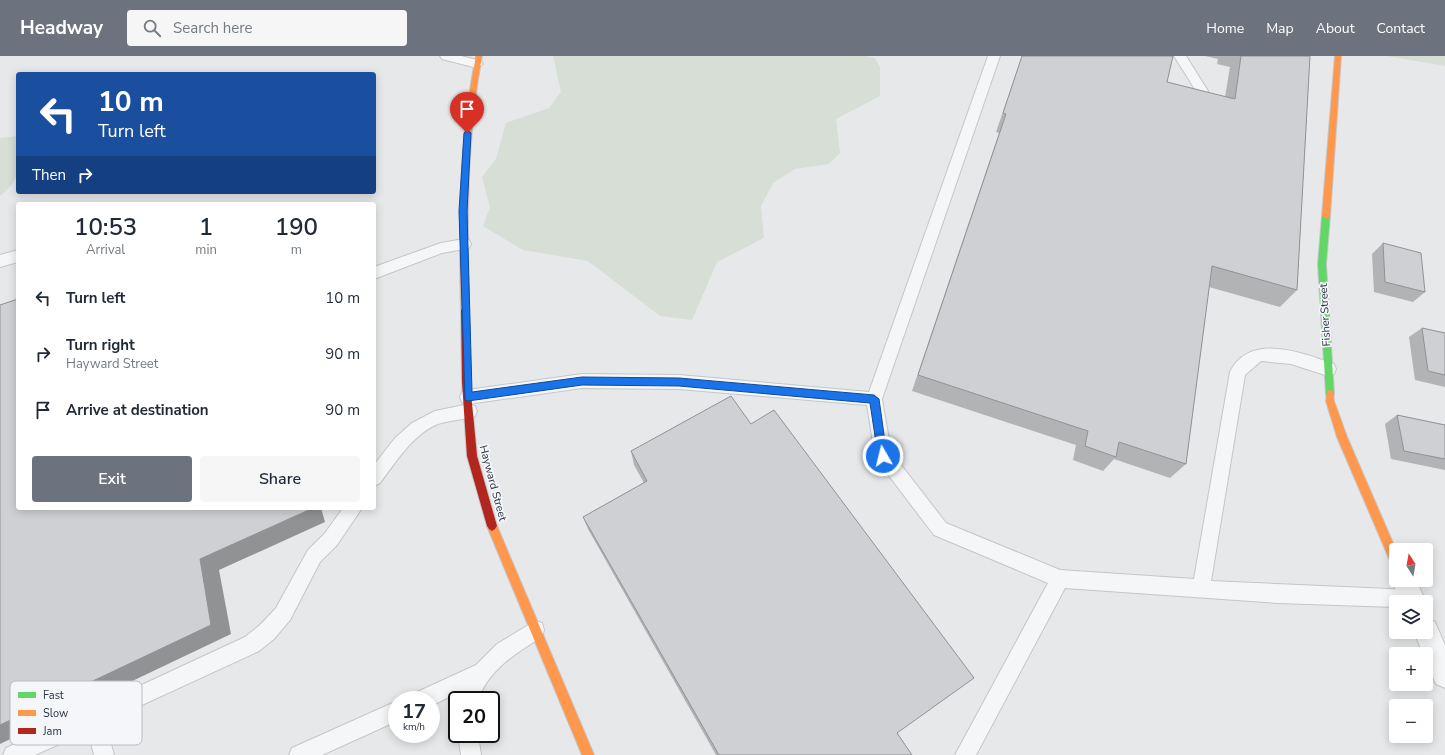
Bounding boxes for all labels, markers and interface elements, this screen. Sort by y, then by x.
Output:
search box [127,10,407,46]
text: Headway [20,15,103,41]
icon: search [141,17,163,39]
text: Search here [173,18,253,38]
text: Home [1206,19,1244,38]
text: Map [1266,19,1294,38]
text: About [1316,19,1355,38]
text: Contact [1377,19,1425,38]
text: 10 m [98,83,164,121]
icon: left [32,88,84,140]
pin [450,92,484,133]
icon: arrive [456,98,478,120]
text: Turn left [98,119,166,143]
icon: right [74,164,96,186]
text: Then [32,165,66,185]
text: 10:53 [74,211,137,243]
text: 1 [199,211,213,243]
text: 190 [275,211,318,243]
text: Arrival [86,241,125,259]
text: min [195,241,217,259]
text: m [291,241,302,259]
street label: Fisher Street [1316,283,1334,347]
icon: left [32,287,54,309]
text: Turn left [66,288,125,308]
text: 10 m [325,288,360,308]
text: Turn right [66,335,135,355]
icon: right [32,343,54,365]
text: 90 m [325,344,360,364]
text: Hayward Street [66,355,158,373]
icon: arrive [32,399,54,421]
text: Arrive at destination [66,400,209,420]
text: 90 m [325,400,360,420]
position arrow [862,435,904,477]
street label: Hayward Street [476,443,510,523]
button: Exit [32,456,192,502]
button: Share [200,456,360,502]
north arrow [1389,543,1433,587]
map controls [1389,543,1433,743]
button: layers [1389,595,1433,639]
button: + [1389,647,1433,691]
legend [10,681,142,745]
text: Fast [43,688,64,703]
speed limit sign: 20 [448,691,500,743]
text: 17 [402,698,426,725]
button: − [1389,699,1433,743]
text: Slow [43,706,68,721]
text: km/h [403,720,425,734]
text: Jam [42,724,62,739]

